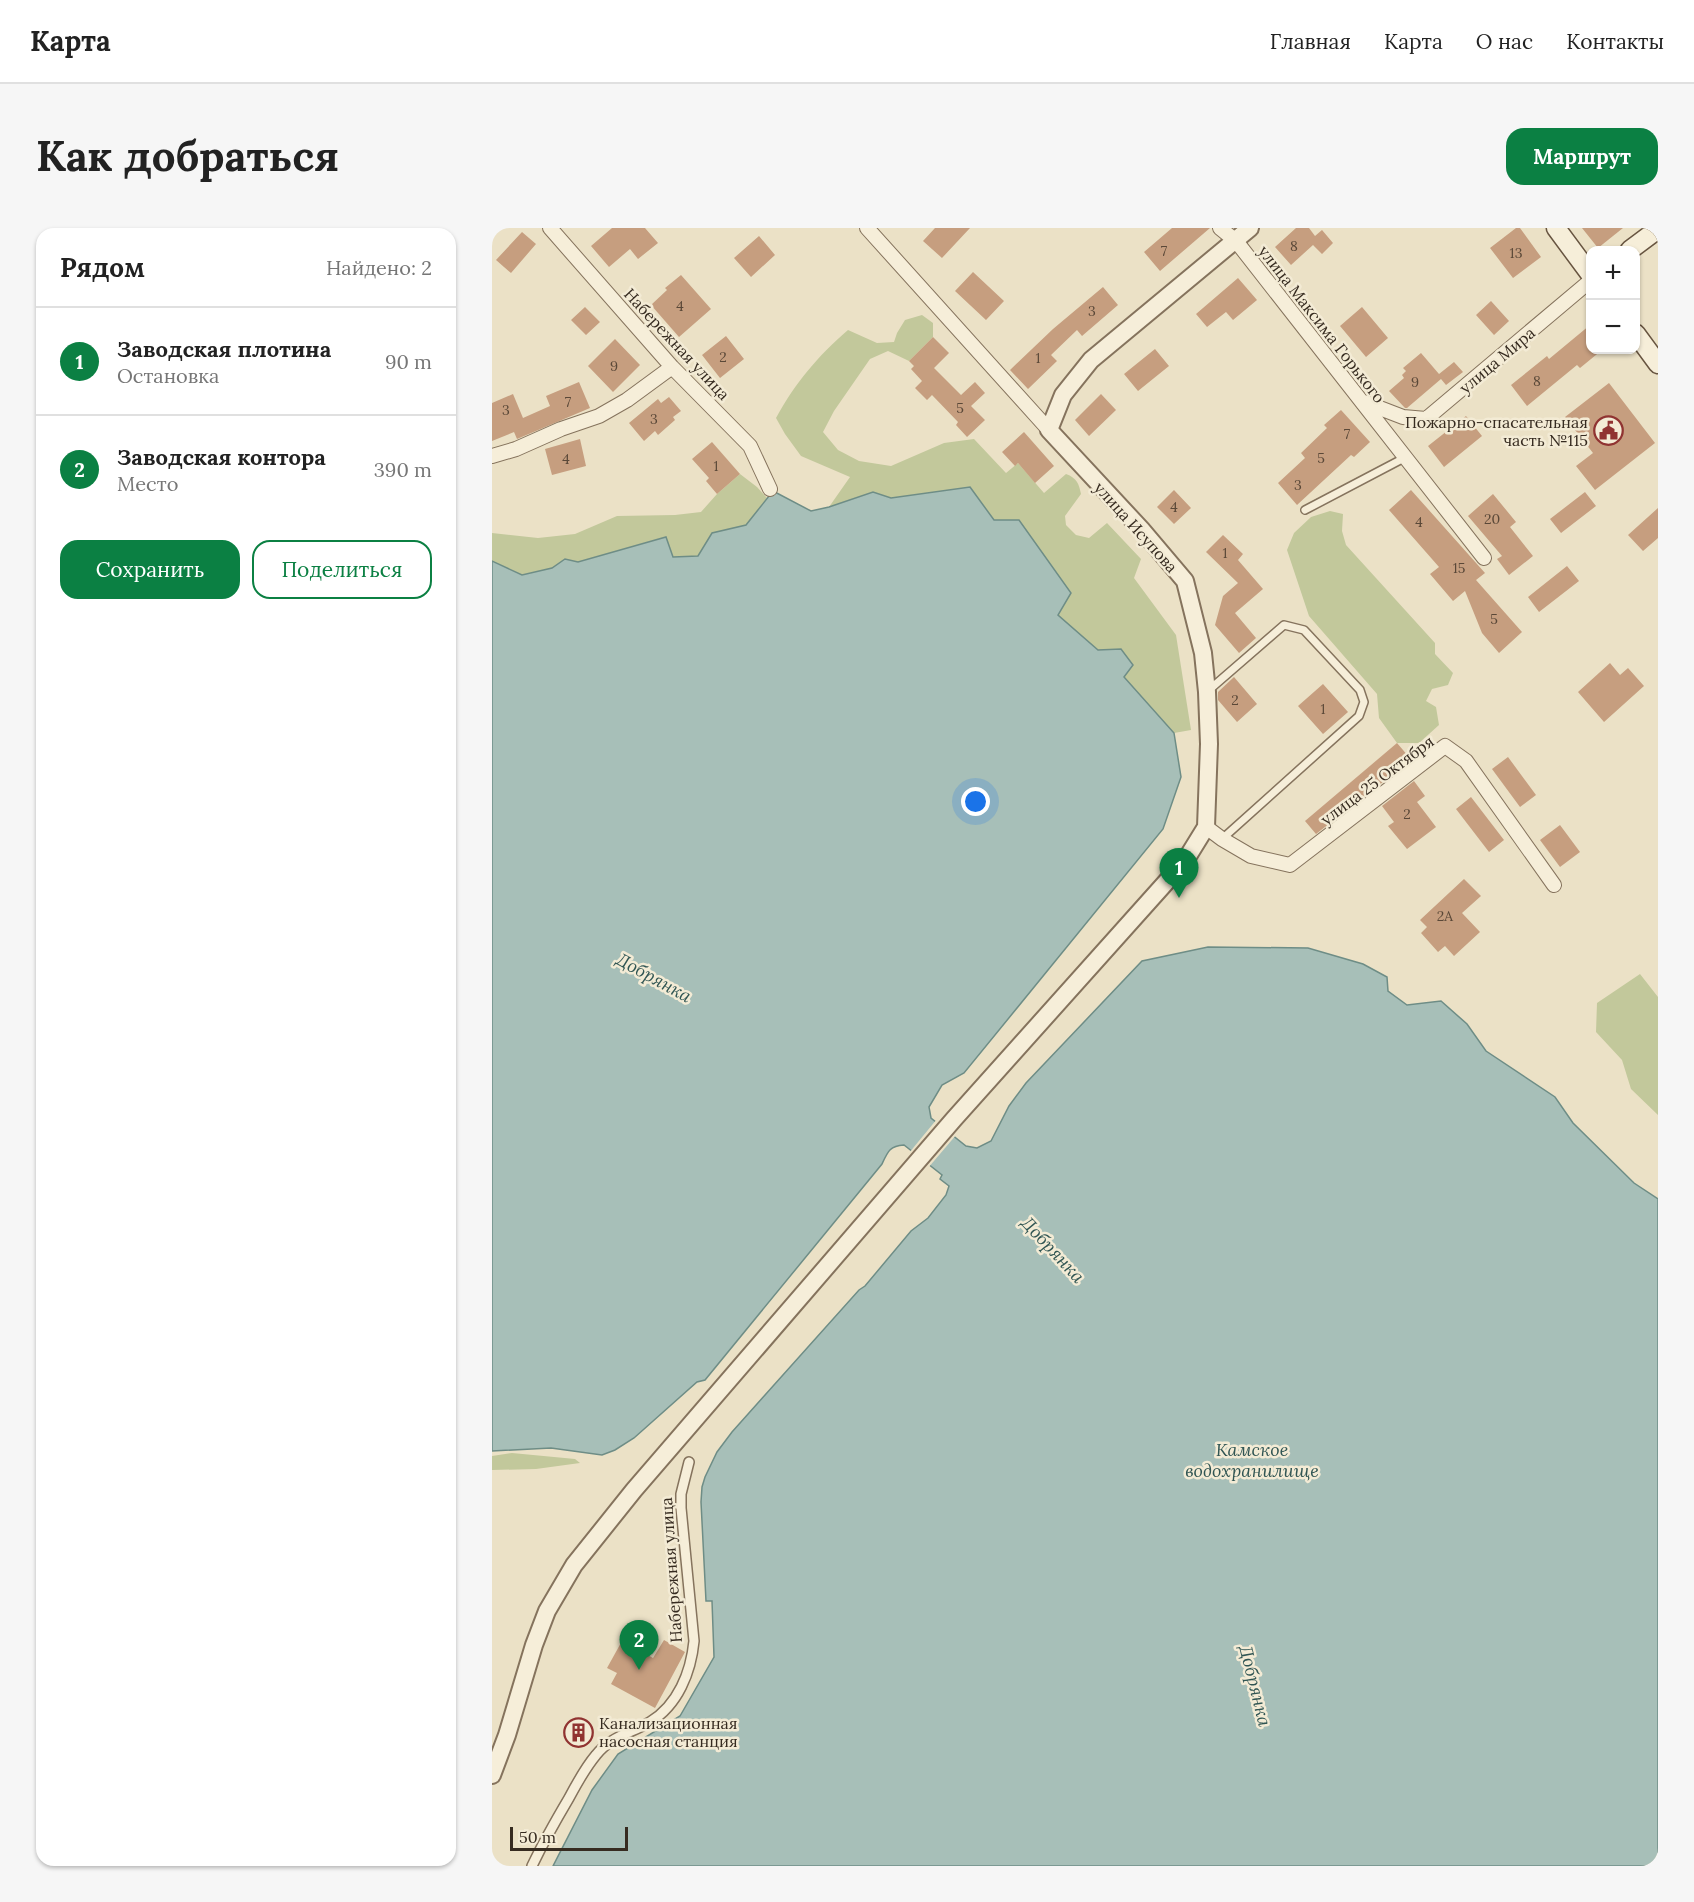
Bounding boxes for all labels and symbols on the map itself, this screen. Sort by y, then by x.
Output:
house number: 8 [1290,237,1298,255]
street label: улица Максима Горького [1254,241,1390,407]
house number: 7 [1161,242,1168,260]
house number: 13 [1510,244,1523,262]
street label: Набережная улица [620,284,734,404]
house number: 4 [676,297,684,315]
house number: 3 [1088,302,1096,320]
street label: улица Мира [1455,323,1539,397]
house number: 2 [719,348,727,366]
house number: 1 [1035,349,1041,367]
house number: 9 [610,357,618,375]
house number: 8 [1533,372,1541,390]
house number: 9 [1411,373,1419,391]
house number: 7 [565,393,572,411]
house number: 5 [956,399,964,417]
house number: 3 [502,401,510,419]
house number: 3 [650,410,658,428]
place label: Пожарно-спасательная часть №115 [1405,412,1588,450]
public building icon: Пожарно-спасательная часть №115 [1593,415,1625,447]
house number: 7 [1344,425,1351,443]
house number: 5 [1317,449,1325,467]
house number: 4 [562,450,570,468]
house number: 1 [713,457,719,475]
house number: 3 [1294,476,1302,494]
street label: улица Исупова [1090,478,1182,576]
house number: 4 [1170,498,1178,516]
house number: 20 [1484,510,1500,528]
house number: 4 [1415,513,1423,531]
house number: 1 [1222,544,1228,562]
house number: 15 [1453,559,1465,577]
house number: 5 [1490,610,1498,628]
house number: 2 [1231,691,1239,709]
house number: 1 [1320,700,1326,718]
street label: улица 25 Октября [1317,731,1437,829]
your location [961,787,990,816]
house number: 2 [1403,806,1411,822]
pin: 1 [1160,848,1198,898]
house number: 2А [1437,907,1453,925]
water label: Добрянка [612,947,696,1008]
water label: Добрянка [1016,1211,1090,1288]
water label: Камское водохранилище [1185,1438,1319,1482]
street label: Набережная улица [656,1497,686,1643]
pin: 2 [620,1620,658,1670]
water label: Добрянка [1234,1642,1277,1729]
place label: Канализационная насосная станция [599,1713,738,1751]
building icon: Канализационная насосная станция [562,1716,594,1748]
scale bar [510,1824,628,1852]

